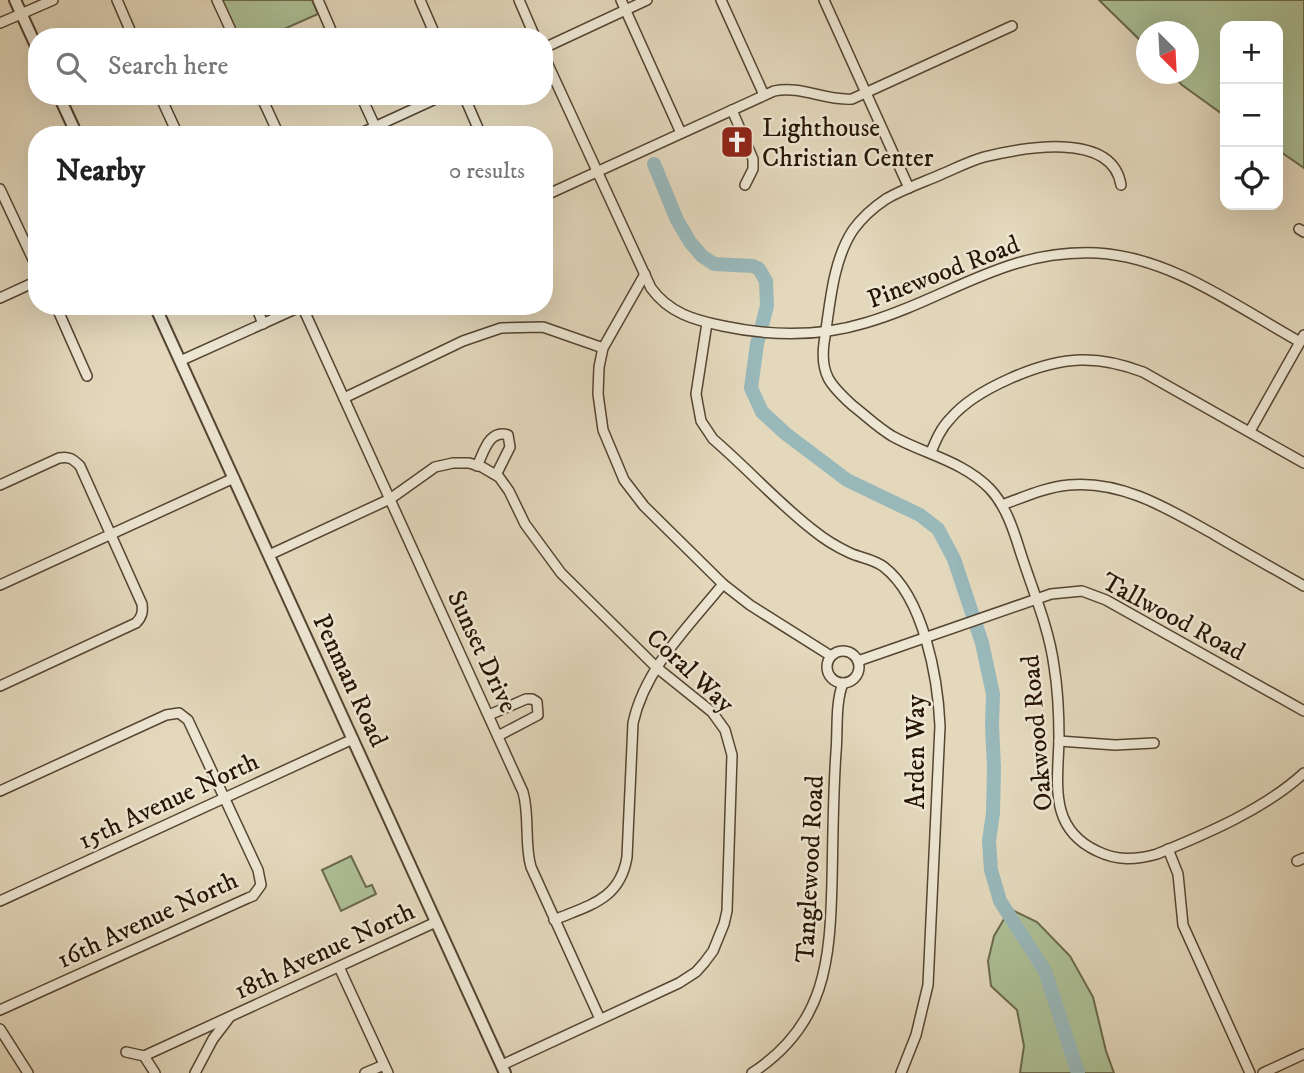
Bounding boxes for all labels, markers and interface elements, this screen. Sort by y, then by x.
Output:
north arrow [1136,21,1199,84]
map controls [1220,21,1283,210]
button: + [1220,21,1283,84]
search box [28,28,553,105]
icon: search [52,48,90,86]
text: Search here [108,50,228,83]
button: − [1220,84,1283,147]
place label: Lighthouse Christian Center [762,112,934,175]
church icon: Lighthouse Christian Center [718,123,756,161]
button: locate [1220,147,1283,210]
text: Nearby [56,153,145,190]
text: 0 results [449,157,525,186]
street label: Pinewood Road [863,228,1024,317]
street label: Tallwood Road [1096,566,1251,669]
street label: Sunset Drive [439,585,524,718]
street label: Penman Road [305,609,395,752]
street label: Coral Way [639,622,742,721]
street label: Oakwood Road [1014,653,1061,812]
street label: Arden Way [900,694,933,809]
street label: 15th Avenue North [73,745,264,858]
street label: Tanglewood Road [789,775,832,964]
street label: 16th Avenue North [52,864,244,977]
street label: 18th Avenue North [229,895,421,1008]

